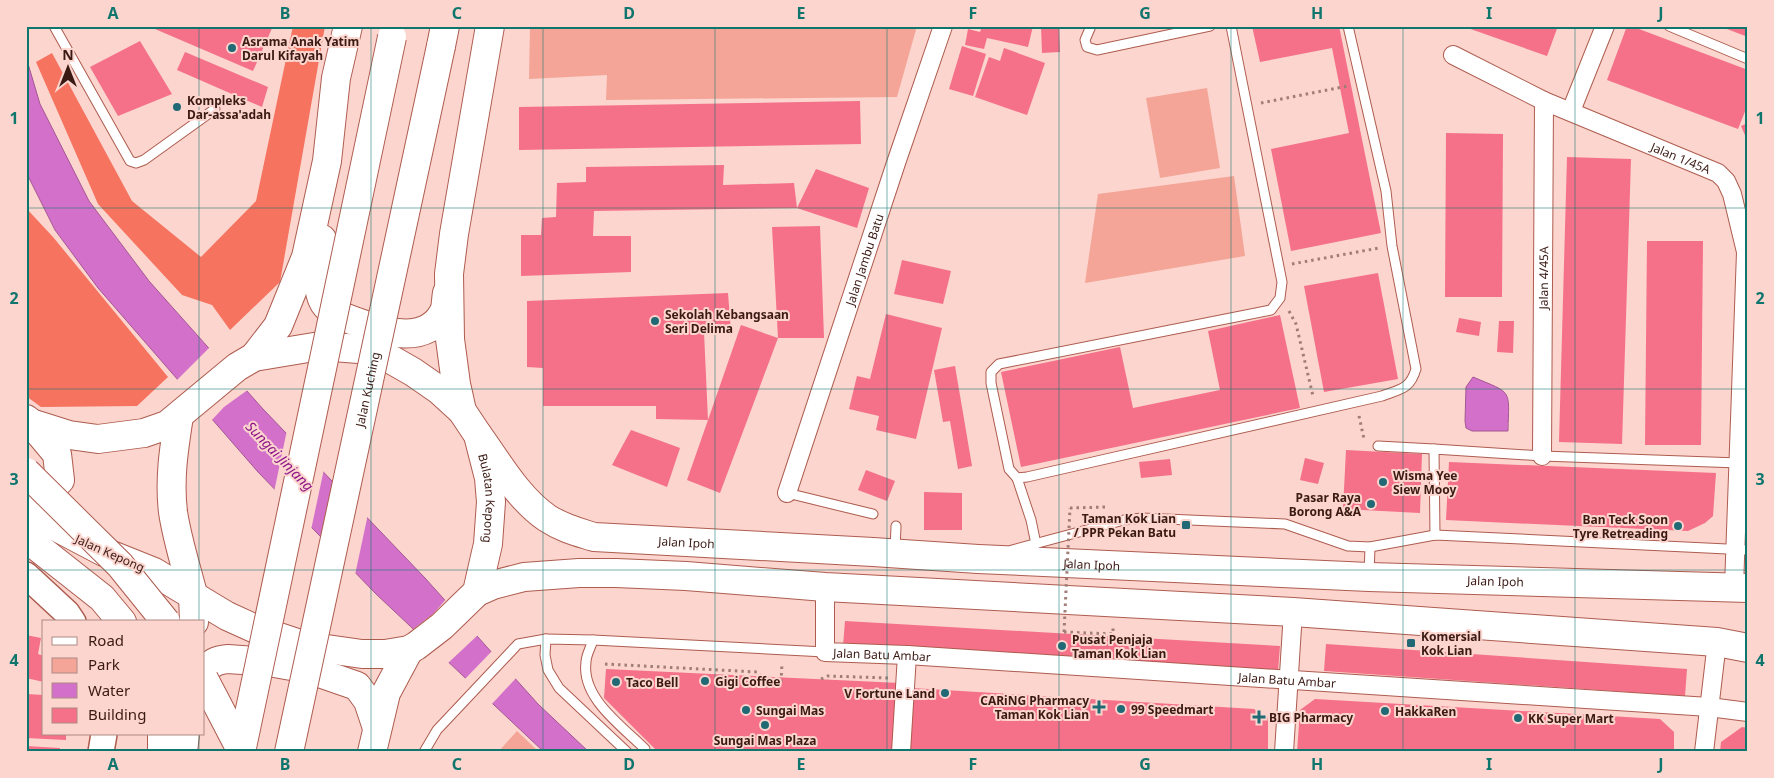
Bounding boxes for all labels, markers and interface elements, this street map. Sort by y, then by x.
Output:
text: A [107,2,119,24]
text: B [280,2,290,24]
text: C [452,2,462,24]
text: D [623,2,635,24]
text: E [797,2,806,24]
text: F [969,2,977,24]
text: G [1139,2,1151,24]
text: H [1311,2,1323,24]
text: I [1486,2,1492,24]
text: J [1656,2,1664,24]
place label: Asrama Anak Yatim Darul Kifayah [242,33,359,64]
north arrow [42,42,92,92]
marker: Asrama Anak Yatim Darul Kifayah [226,42,238,54]
text: N [62,45,74,64]
place label: Kompleks Dar-assa'adah [187,92,271,123]
marker: Kompleks Dar-assa'adah [171,101,183,113]
text: 1 [9,107,19,129]
text: 1 [1755,107,1765,129]
street label: Jalan 1/45A [1647,137,1714,178]
street label: Jalan Jambu Batu [841,211,887,309]
street label: Jalan 4/45A [1534,246,1552,311]
text: 2 [9,287,19,309]
text: 2 [1755,287,1765,309]
place label: Sekolah Kebangsaan Seri Delima [665,306,789,337]
marker: Sekolah Kebangsaan Seri Delima [649,315,661,327]
street label: Jalan Kuching [351,350,383,429]
water label: Sungai Jinjang [242,417,318,495]
street label: Bulatan Kepong [475,452,500,544]
place label: Wisma Yee Siew Mooy [1393,467,1457,498]
text: 3 [9,468,19,490]
text: 3 [1755,468,1765,490]
marker: Wisma Yee Siew Mooy [1377,476,1389,488]
place label: Pasar Raya Borong A&A [1289,489,1362,520]
marker: Pasar Raya Borong A&A [1365,498,1377,510]
place label: Taman Kok Lian / PPR Pekan Batu [1074,510,1176,541]
place label: Ban Teck Soon Tyre Retreading [1573,511,1668,542]
marker: Taman Kok Lian / PPR Pekan Batu [1180,519,1192,531]
marker: Ban Teck Soon Tyre Retreading [1672,520,1684,532]
street label: Jalan Kepong [72,530,147,576]
street label: Jalan Ipoh [657,532,715,552]
street label: Jalan Ipoh [1062,554,1120,574]
street label: Jalan Ipoh [1466,571,1524,590]
legend [42,620,205,736]
place label: Komersial Kok Lian [1421,628,1481,659]
text: Road [88,630,124,650]
place label: Pusat Penjaja Taman Kok Lian [1072,631,1166,662]
marker: Komersial Kok Lian [1405,637,1417,649]
marker: Pusat Penjaja Taman Kok Lian [1056,640,1068,652]
street label: Jalan Batu Ambar [832,644,931,665]
text: 4 [9,649,19,671]
text: 4 [1755,649,1765,671]
text: Park [88,654,120,674]
street label: Jalan Batu Ambar [1237,668,1337,691]
place label: Gigi Coffee [715,673,780,690]
place label: Taco Bell [626,674,678,691]
marker: Gigi Coffee [699,675,711,687]
marker: Taco Bell [610,676,622,688]
text: Water [88,680,130,700]
place label: V Fortune Land [844,685,935,702]
marker: V Fortune Land [939,687,951,699]
place label: CARiNG Pharmacy Taman Kok Lian [980,692,1089,723]
marker: CARiNG Pharmacy Taman Kok Lian [1093,701,1105,713]
place label: 99 Speedmart [1131,701,1213,718]
place label: Sungai Mas [756,702,824,719]
marker: 99 Speedmart [1115,703,1127,715]
place label: HakkaRen [1395,703,1456,720]
text: Building [88,704,146,724]
marker: Sungai Mas [740,704,752,716]
marker: HakkaRen [1379,705,1391,717]
place label: BIG Pharmacy [1269,709,1353,726]
place label: KK Super Mart [1528,710,1614,727]
marker: BIG Pharmacy [1253,711,1265,723]
marker: KK Super Mart [1512,712,1524,724]
marker: Sungai Mas Plaza [759,719,771,731]
place label: Sungai Mas Plaza [714,732,816,749]
text: A [107,753,119,775]
text: B [280,753,290,775]
text: C [452,753,462,775]
text: D [623,753,635,775]
text: E [797,753,806,775]
text: F [969,753,977,775]
text: G [1139,753,1151,775]
text: H [1311,753,1323,775]
text: I [1486,753,1492,775]
text: J [1656,753,1664,775]

